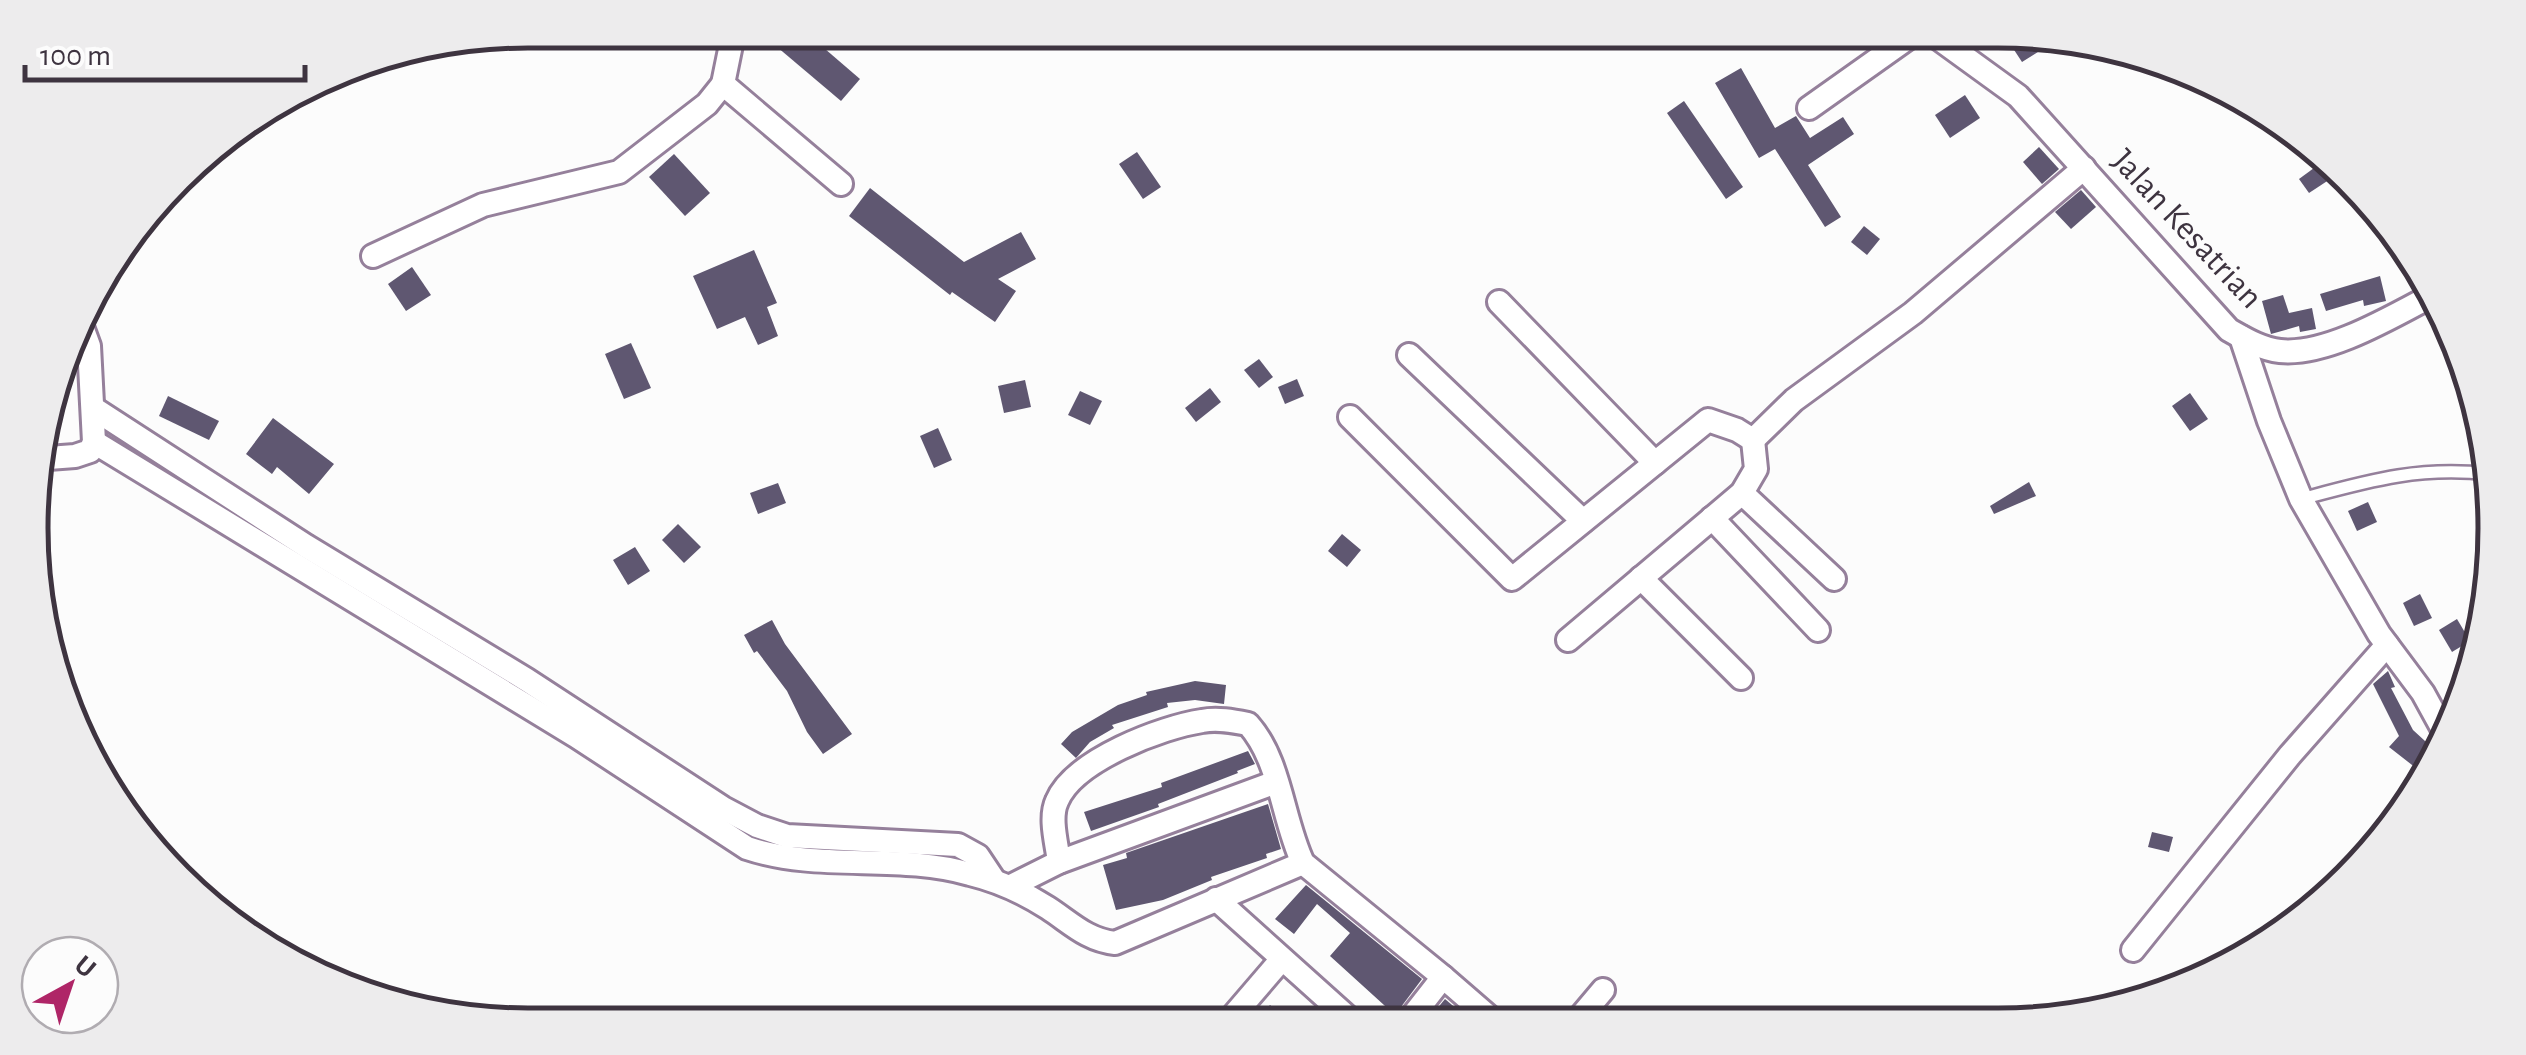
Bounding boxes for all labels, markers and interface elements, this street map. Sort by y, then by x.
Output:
scale bar [25,20,305,82]
text: 100 m [40,41,111,71]
street label: Jalan Kesatrian [2105,143,2269,315]
north arrow [20,935,120,1035]
text: U [69,951,101,984]

